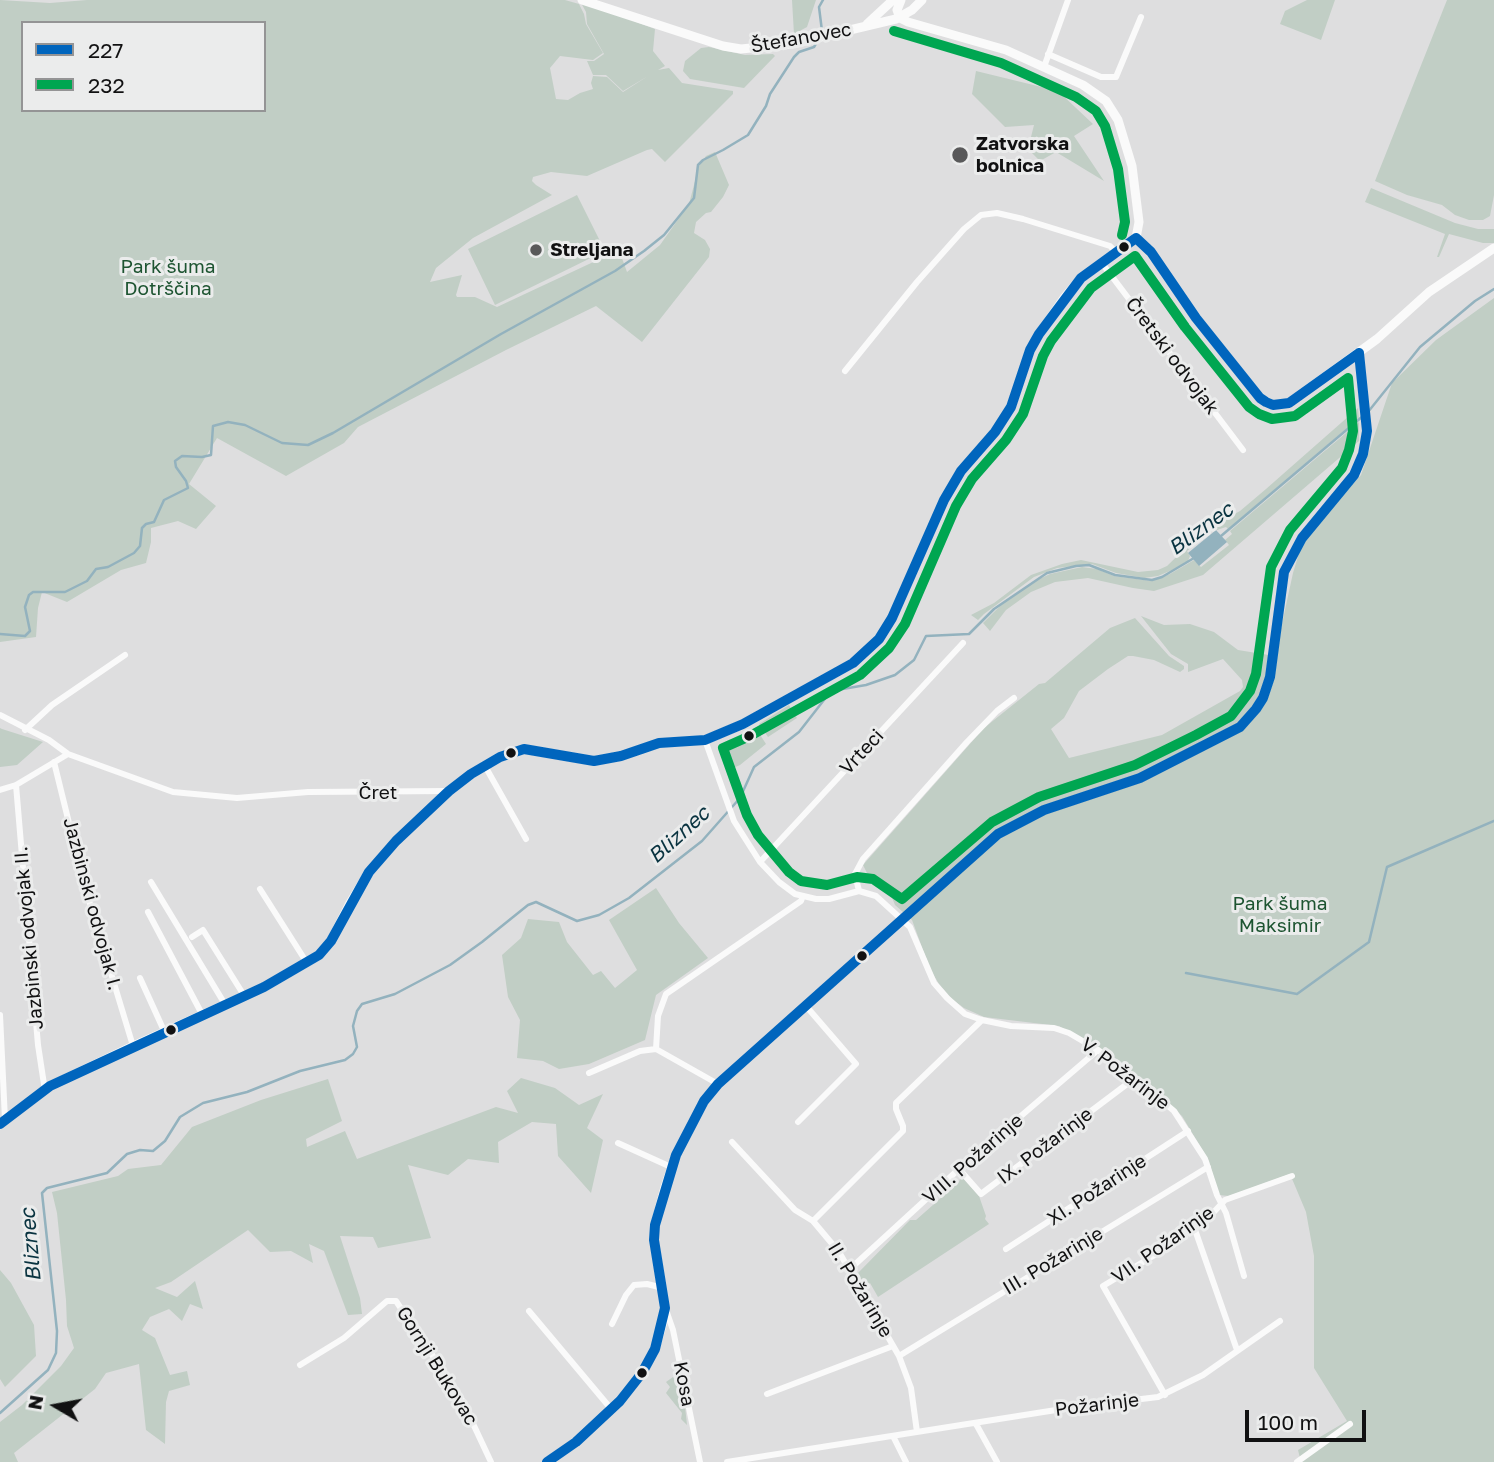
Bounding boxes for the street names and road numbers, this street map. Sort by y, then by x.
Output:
street label: Štefanovec [749,18,853,58]
street label: Čretski odvojak [1121,293,1223,419]
street label: Vrteci [835,725,889,779]
street label: Čret [359,782,397,804]
street label: Jazbinski odvojak I. [58,815,126,993]
street label: Jazbinski odvojak II. [10,845,48,1031]
street label: V. Požarinje [1076,1033,1174,1115]
street label: IX. Požarinje [993,1103,1097,1189]
street label: VIII. Požarinje [918,1109,1028,1209]
street label: XI. Požarinje [1043,1150,1151,1230]
street label: VII. Požarinje [1108,1201,1218,1289]
street label: III. Požarinje [999,1222,1107,1300]
street label: II. Požarinje [823,1238,897,1342]
street label: Gornji Bukovac [391,1302,483,1430]
street label: Kosa [669,1360,699,1408]
street label: Požarinje [1054,1389,1140,1421]

